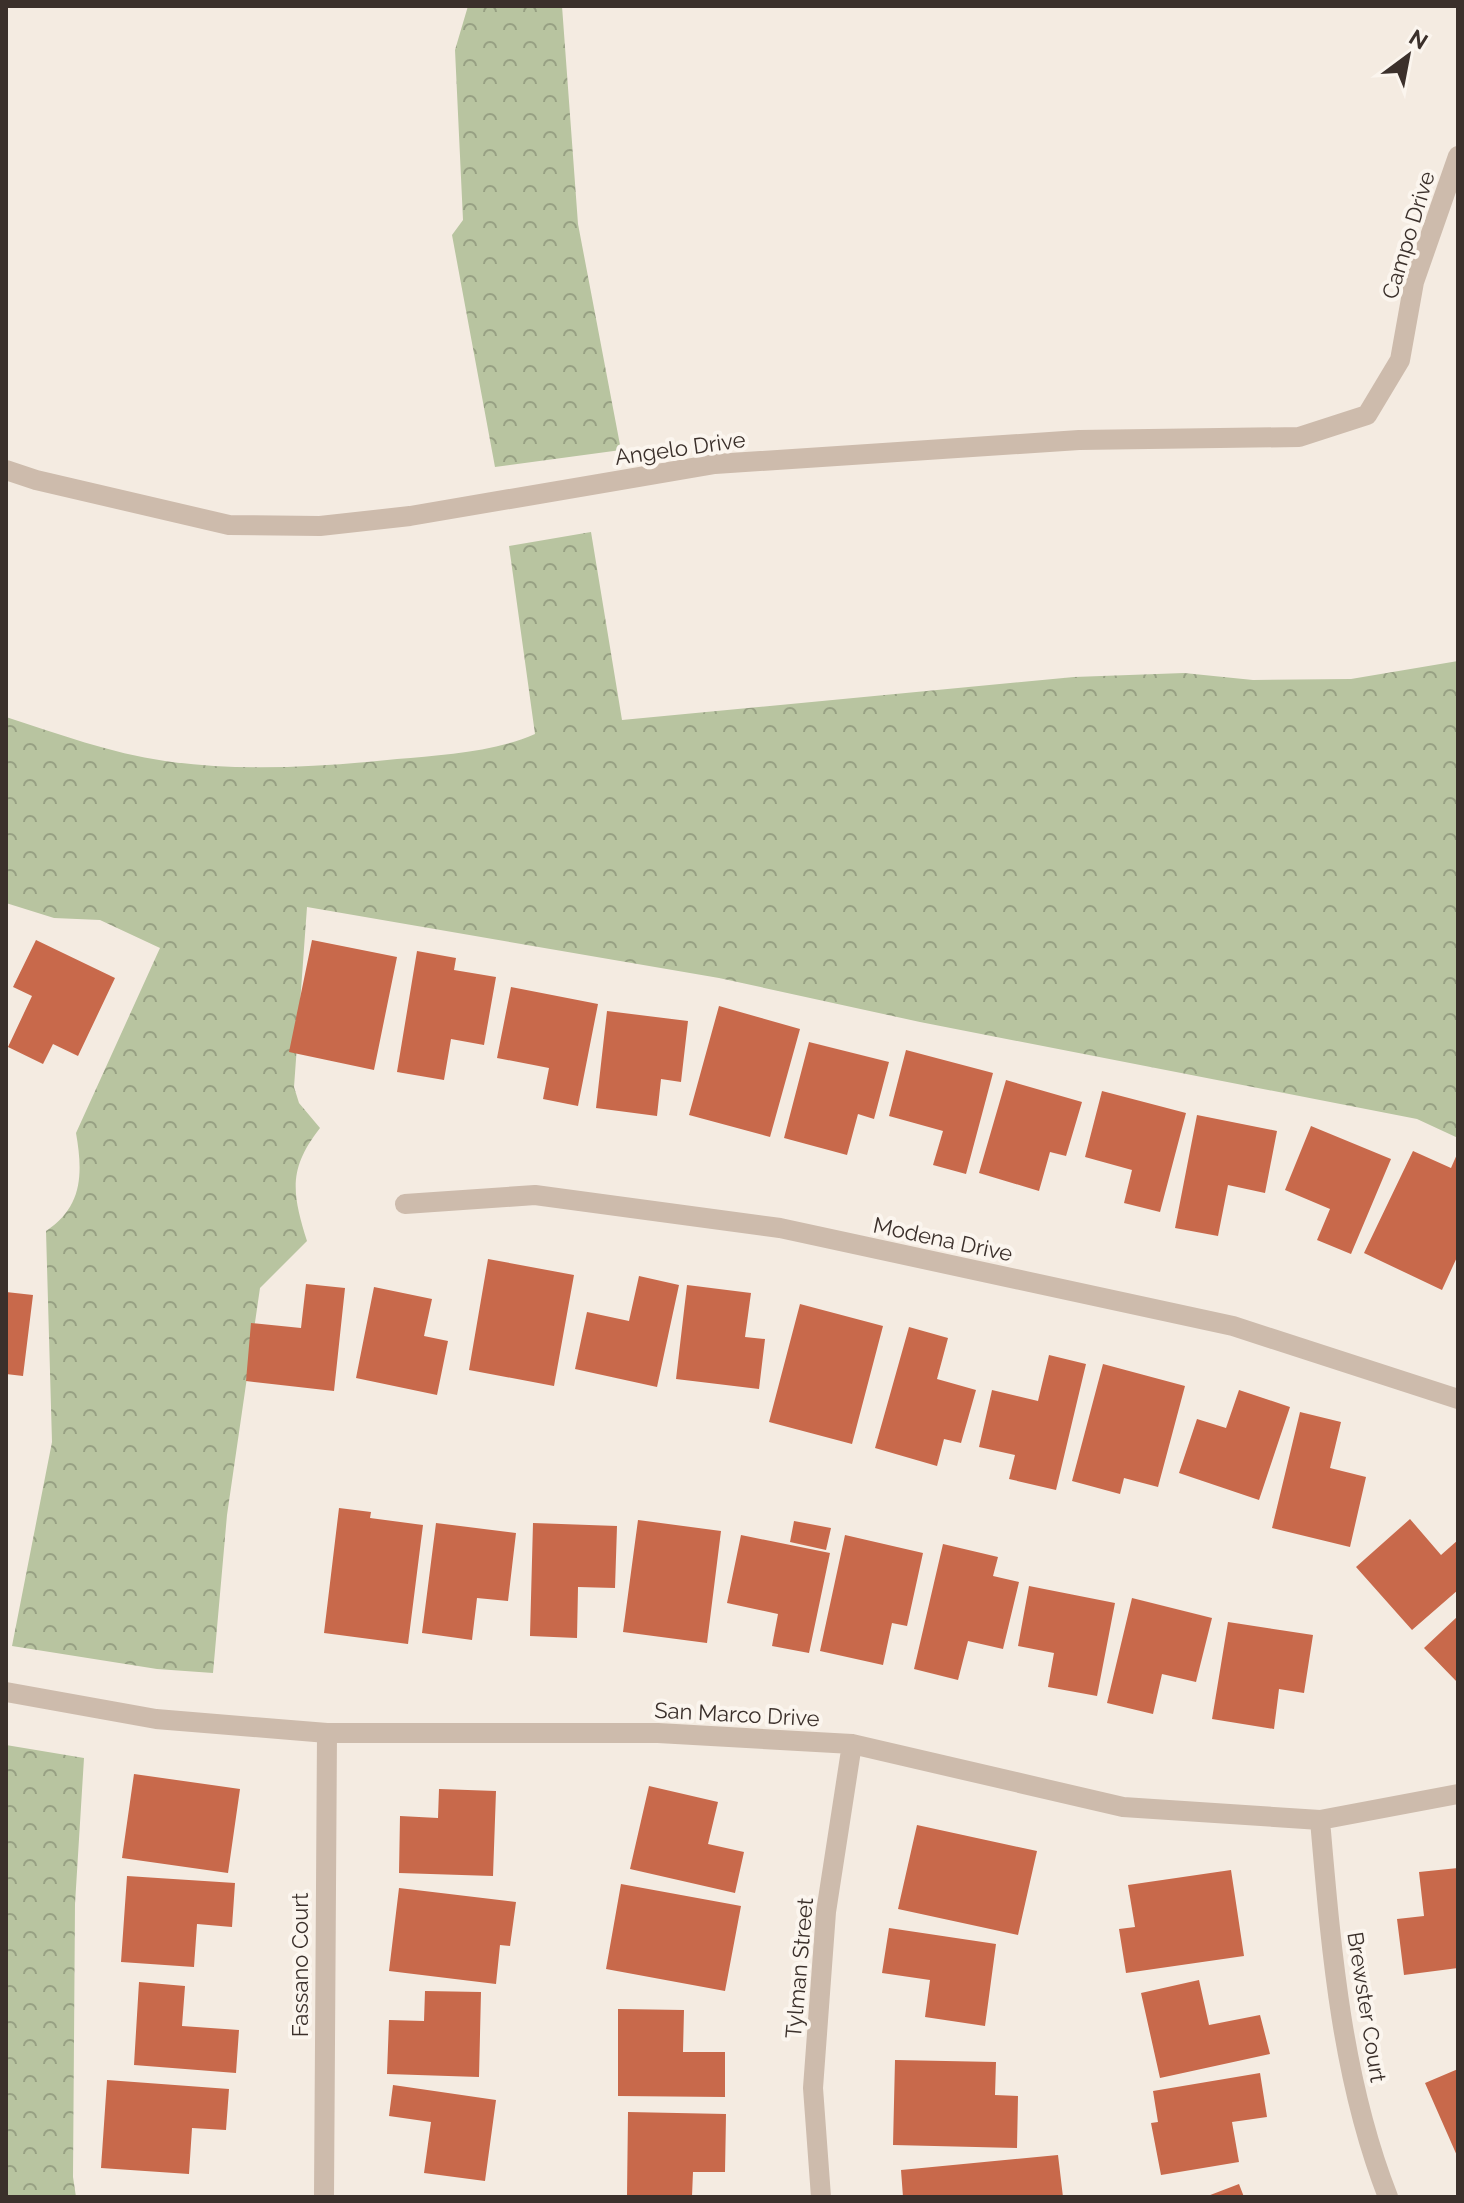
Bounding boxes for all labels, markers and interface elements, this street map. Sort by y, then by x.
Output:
north arrow [1368,16,1448,96]
text: N [1405,24,1433,55]
street label: Campo Drive [1376,168,1440,302]
street label: Angelo Drive [613,426,747,470]
street label: Modena Drive [871,1212,1015,1266]
street label: San Marco Drive [654,1697,820,1731]
street label: Fassano Court [287,1892,313,2037]
street label: Tylman Street [780,1896,818,2039]
street label: Brewster Court [1342,1930,1392,2085]

